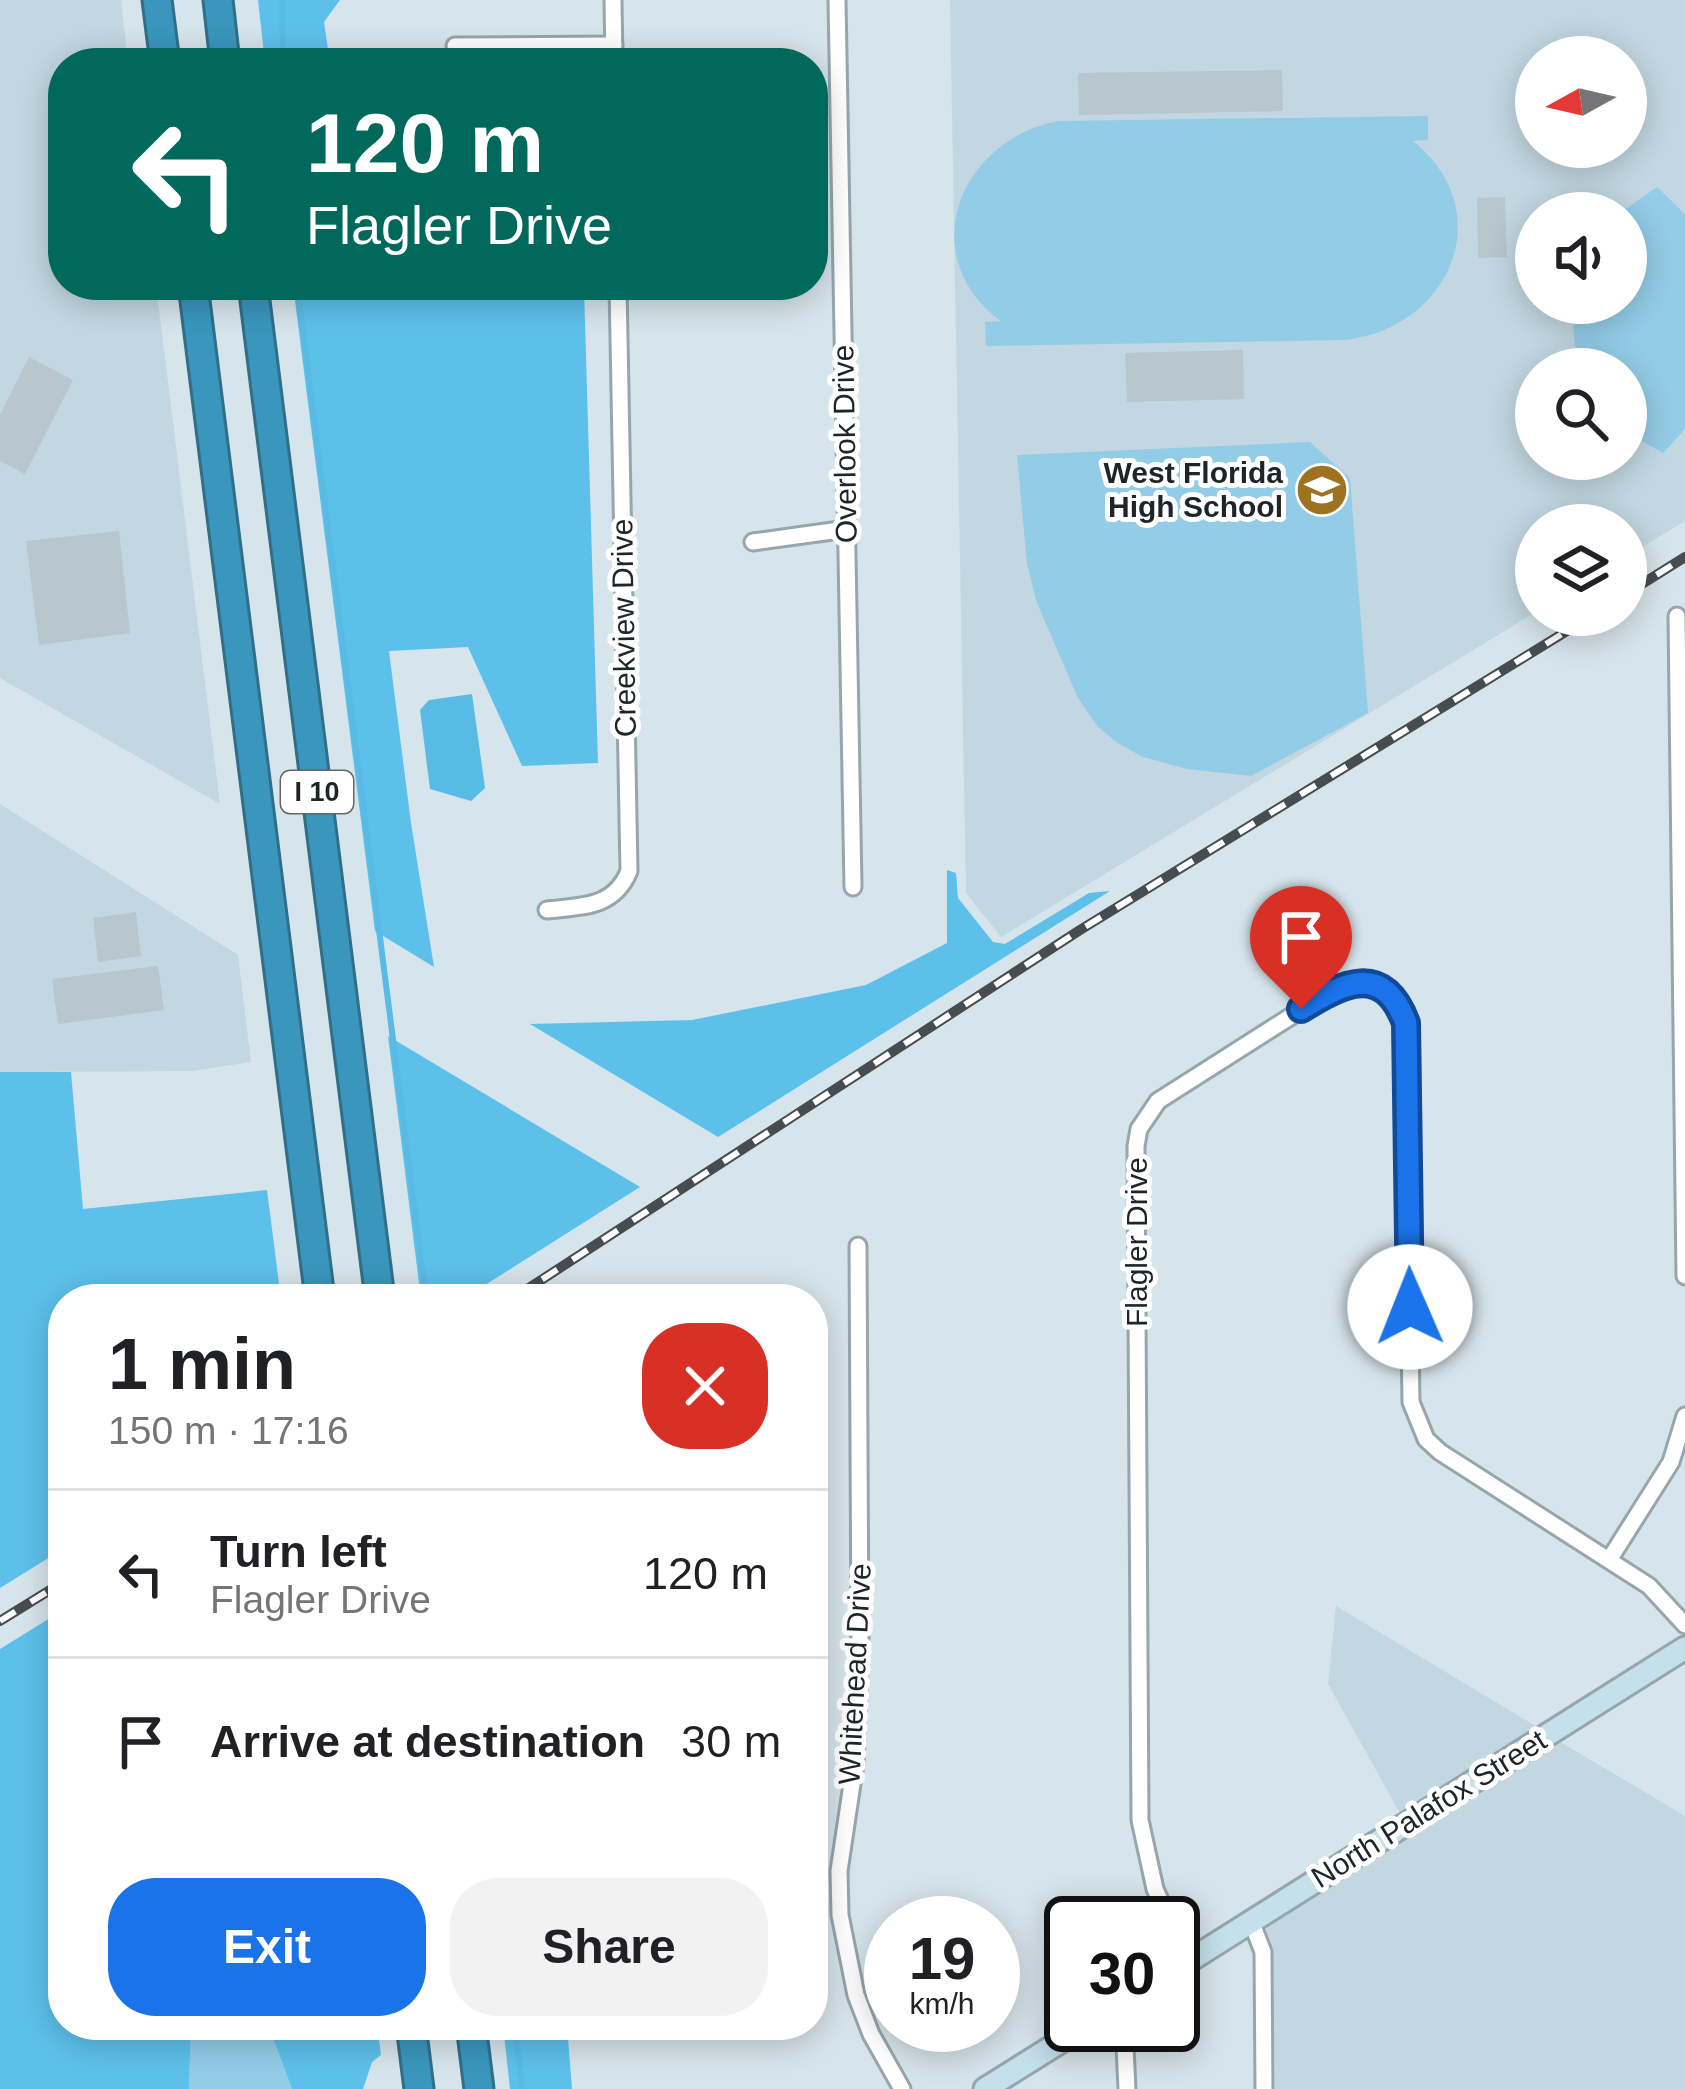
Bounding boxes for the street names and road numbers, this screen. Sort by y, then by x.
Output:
street label: Overlook Drive [826,345,863,543]
street label: Creekview Drive [605,519,642,737]
road number: I 10 [281,771,353,813]
street label: Flagler Drive [1120,1157,1153,1327]
street label: Whitehead Drive [832,1562,877,1786]
street label: North Palafox Street [1305,1723,1553,1894]

